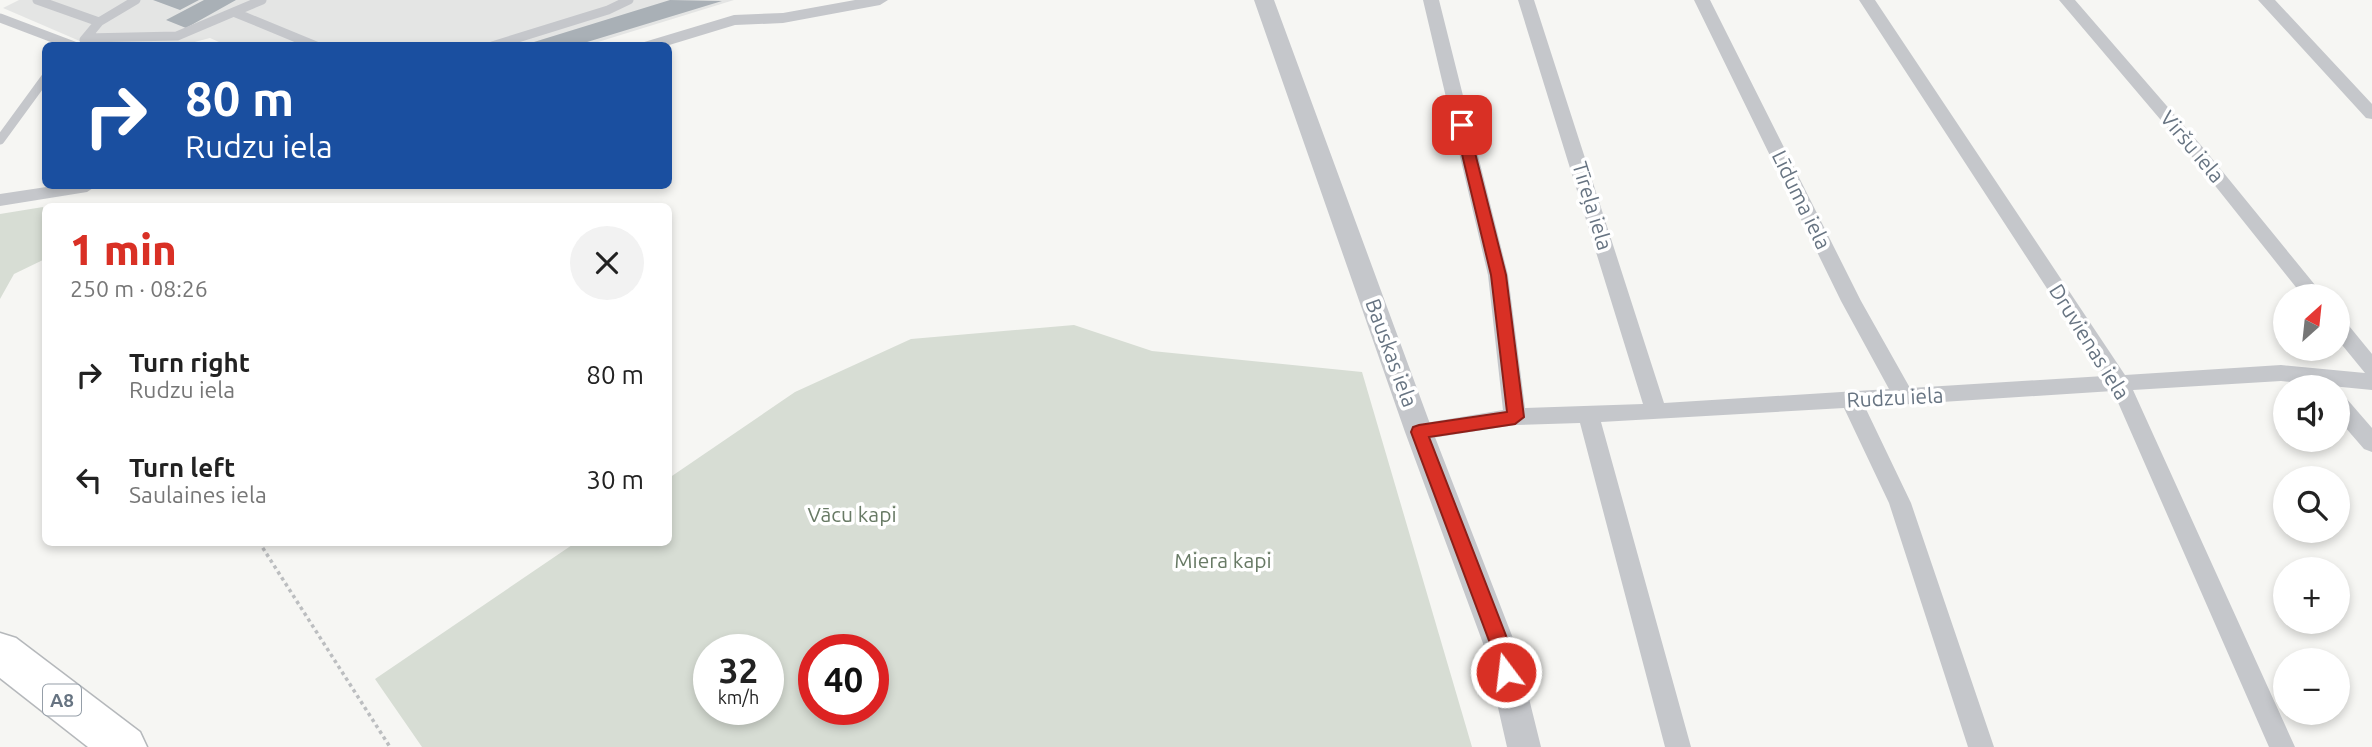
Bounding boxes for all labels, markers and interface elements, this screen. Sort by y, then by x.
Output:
icon: right [70,70,161,161]
text: 80 m [185,70,294,125]
pin [1432,95,1492,155]
icon: arrive [1443,106,1481,144]
street label: Viršu iela [2156,106,2230,187]
text: Rudzu iela [185,128,333,164]
street label: Līduma iela [1768,146,1836,253]
street label: Tīreļa iela [1568,159,1618,253]
text: 1 min [70,226,177,273]
button: close [570,226,644,300]
text: 250 m · 08:26 [70,276,208,301]
street label: Druvienas iela [2045,279,2135,404]
north arrow [2273,284,2350,360]
map controls [2273,284,2350,725]
street label: Bauskas iela [1361,295,1423,410]
text: Turn right [129,348,250,377]
icon: right [70,356,108,394]
text: 80 m [586,360,644,389]
button: sound [2273,375,2350,452]
text: Rudzu iela [129,377,235,402]
street label: Rudzu iela [1846,382,1944,412]
text: Turn left [129,453,235,482]
icon: left [70,461,108,499]
text: 30 m [586,465,644,494]
button: search [2273,466,2350,543]
text: Saulaines iela [129,482,267,507]
park label: Vācu kapi [807,502,897,526]
park label: Miera kapi [1174,548,1272,572]
button: + [2273,557,2350,634]
speed limit sign: 40 [798,634,889,725]
position arrow [1469,635,1543,709]
button: − [2273,648,2350,725]
text: 32 [719,650,758,690]
road number: A8 [43,684,81,716]
text: km/h [718,687,759,707]

